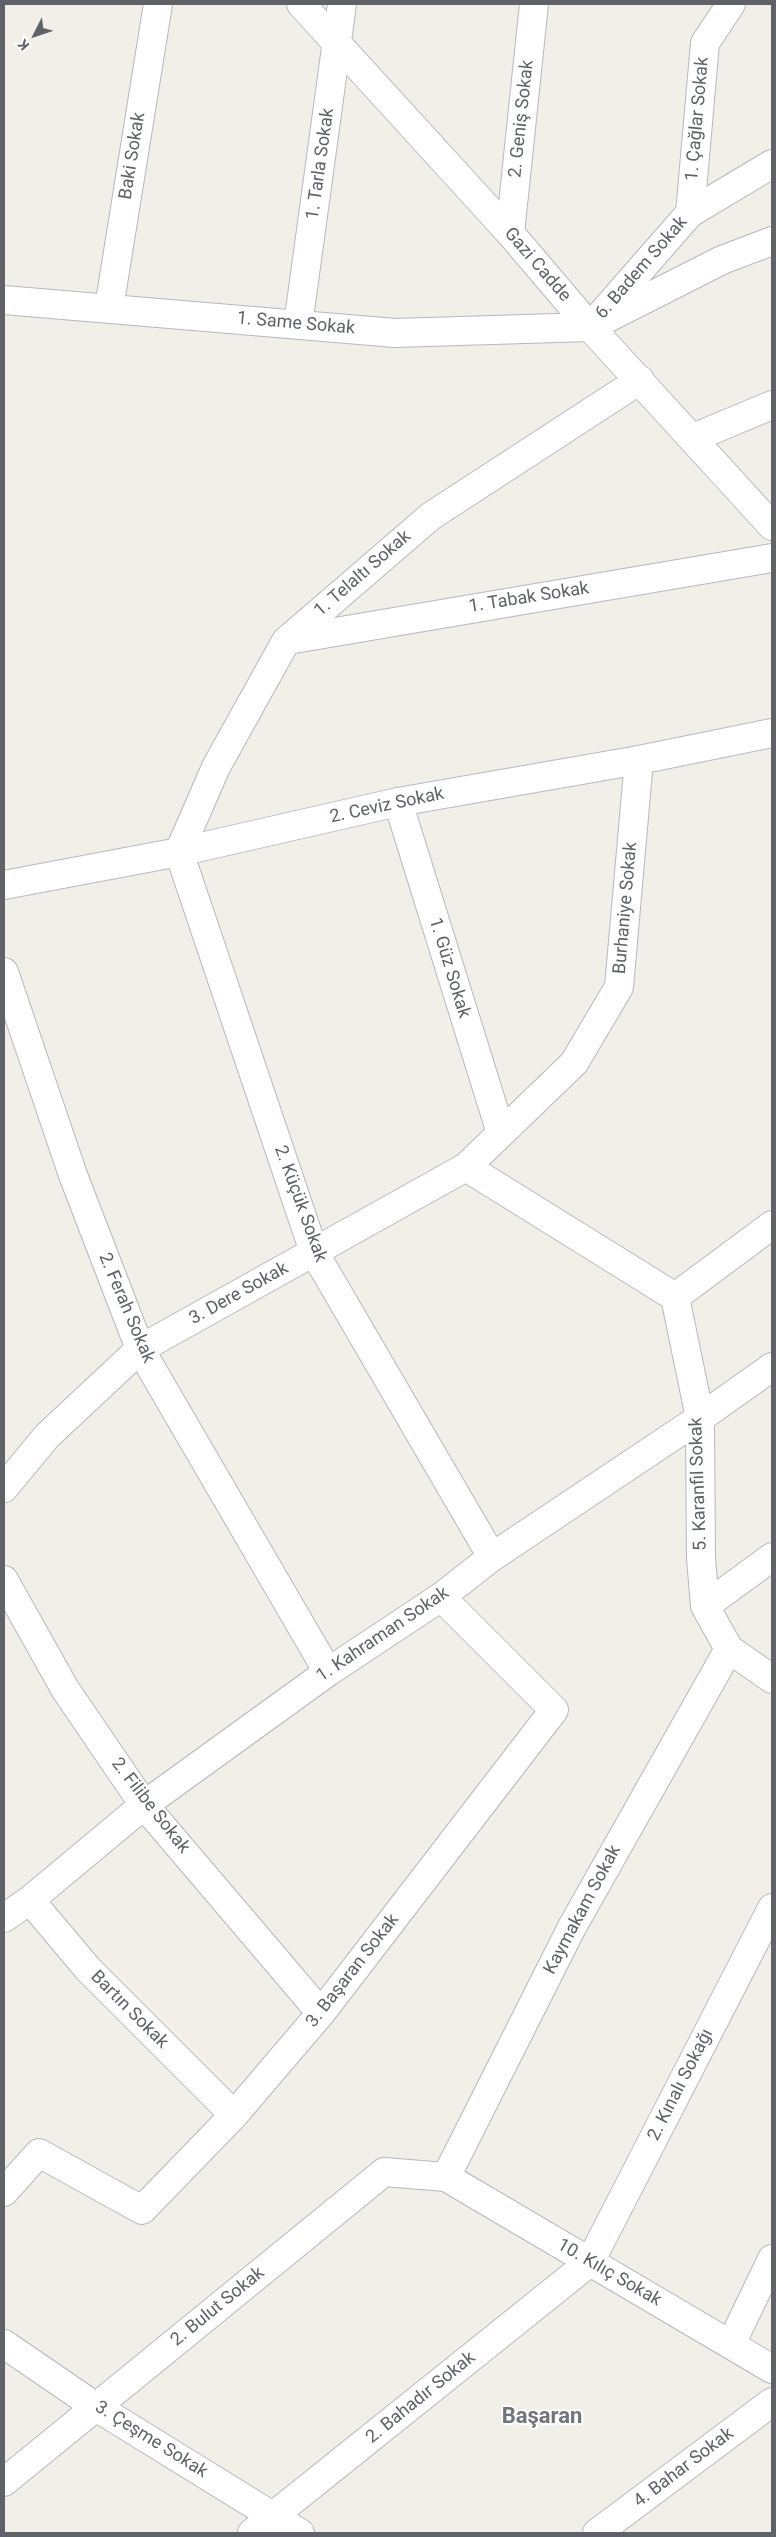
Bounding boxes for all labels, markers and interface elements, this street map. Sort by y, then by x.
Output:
north arrow [10,10,60,60]
text: K [15,36,33,53]
street label: 1. Çağlar Sokak [682,56,714,182]
street label: 2. Geniş Sokak [505,59,539,179]
street label: 1. Tarla Sokak [302,107,340,221]
street label: Baki Sokak [115,111,151,201]
street label: 6. Badem Sokak [591,212,693,324]
street label: Gazi Cadde [499,224,575,306]
street label: 1. Same Sokak [236,308,356,340]
street label: 1. Telaltı Sokak [310,526,416,622]
street label: 1. Tabak Sokak [467,578,591,618]
street label: 2. Ceviz Sokak [328,783,446,829]
street label: Burhaniye Sokak [609,841,643,975]
street label: 1. Güz Sokak [423,915,475,1021]
street label: 2. Küçük Sokak [269,1143,331,1265]
street label: 2. Ferah Sokak [93,1250,159,1366]
street label: 3. Dere Sokak [186,1258,292,1330]
street label: 5. Karanfil Sokak [686,1417,712,1551]
street label: 1. Kahraman Sokak [313,1583,453,1687]
street label: 2. Filibe Sokak [106,1754,194,1858]
street label: Kaymakam Sokak [540,1842,626,1978]
street label: 3. Başaran Sokak [302,1910,404,2032]
street label: Bartın Sokak [86,1967,172,2053]
street label: 2. Kınalı Sokağı [644,2026,718,2144]
street label: 10. Kılıç Sokak [553,2234,665,2312]
street label: 2. Bulut Sokak [167,2263,269,2351]
street label: 2. Bahadır Sokak [362,2347,480,2449]
street label: 3. Çeşme Sokak [91,2397,211,2483]
district label: Başaran [502,2404,582,2430]
street label: 4. Bahar Sokak [630,2423,738,2513]

